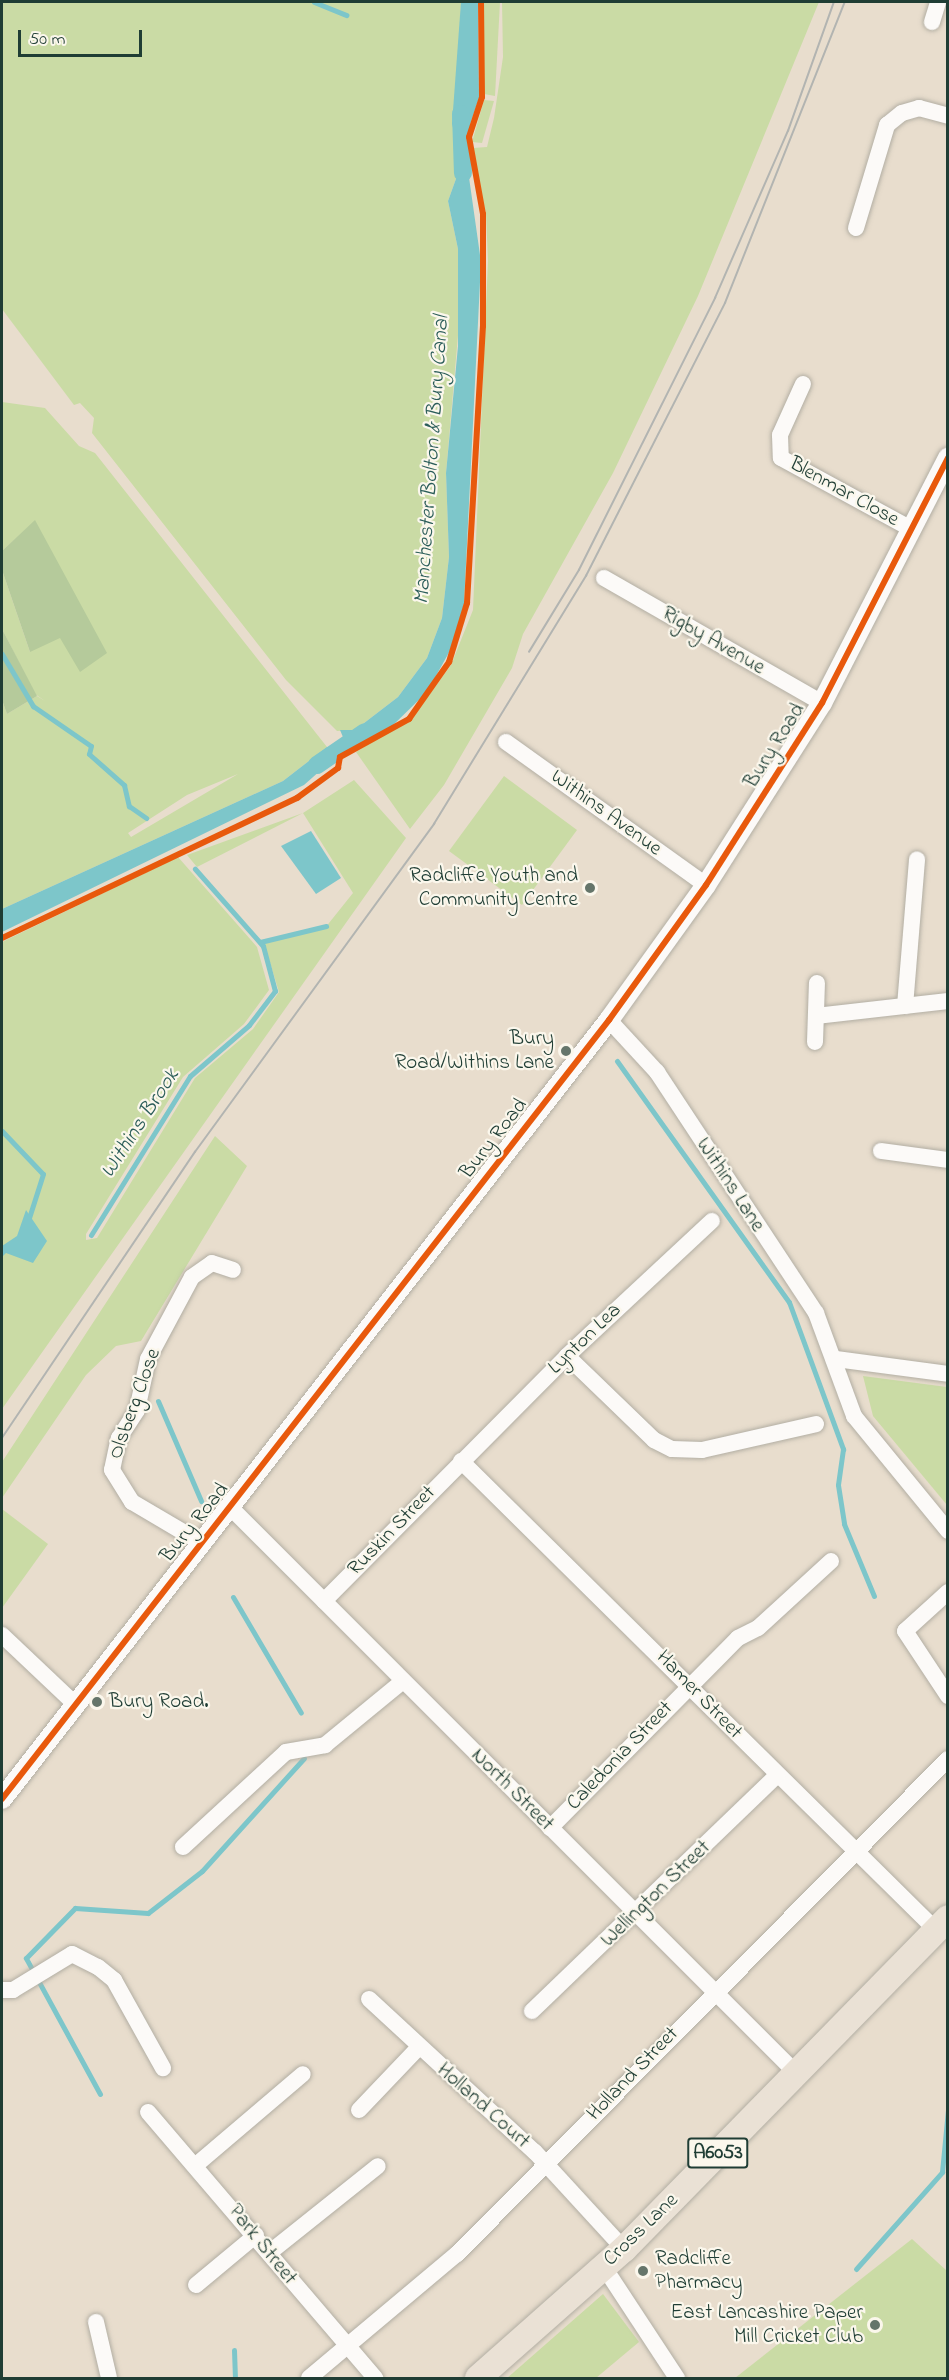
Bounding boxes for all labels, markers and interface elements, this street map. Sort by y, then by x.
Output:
scale bar [21,18,146,56]
text: 50 m [29,27,66,53]
water label: Manchester Bolton & Bury Canal [410,315,456,605]
street label: Blenmar Close [785,451,903,533]
street label: Rigby Avenue [657,601,769,681]
street label: Bury Road [739,699,811,793]
street label: Withins Avenue [546,764,666,862]
place label: Radcliffe Youth and Community Centre [409,863,578,913]
marker: Radcliffe Youth and Community Centre [583,881,597,895]
place label: Bury Road/Withins Lane [395,1026,554,1076]
marker: Bury Road/Withins Lane [559,1044,573,1058]
water label: Withins Brook [96,1064,186,1184]
street label: Bury Road [455,1094,533,1184]
street label: Withins Lane [690,1133,770,1237]
street label: Lynton Lea [543,1298,627,1380]
street label: Olsberg Close [103,1345,167,1463]
street label: Bury Road [155,1478,235,1568]
street label: Ruskin Street [343,1481,441,1581]
street label: Hamer Street [650,1645,748,1745]
place label: Bury Road. [109,1689,208,1715]
marker: Bury Road. [90,1695,104,1709]
street label: Caledonia Street [562,1696,678,1816]
street label: North Street [465,1743,559,1837]
street label: Wellington Street [596,1835,716,1953]
street label: Holland Street [582,2022,684,2126]
street label: Holland Court [431,2058,535,2154]
road number: A6053 [686,2136,750,2170]
street label: Cross Lane [598,2188,684,2272]
street label: Park Street [222,2200,302,2290]
place label: Radcliffe Pharmacy [655,2246,742,2296]
marker: Radcliffe Pharmacy [636,2264,650,2278]
place label: East Lancashire Paper Mill Cricket Club [671,2300,863,2350]
marker: East Lancashire Paper Mill Cricket Club [868,2318,882,2332]

